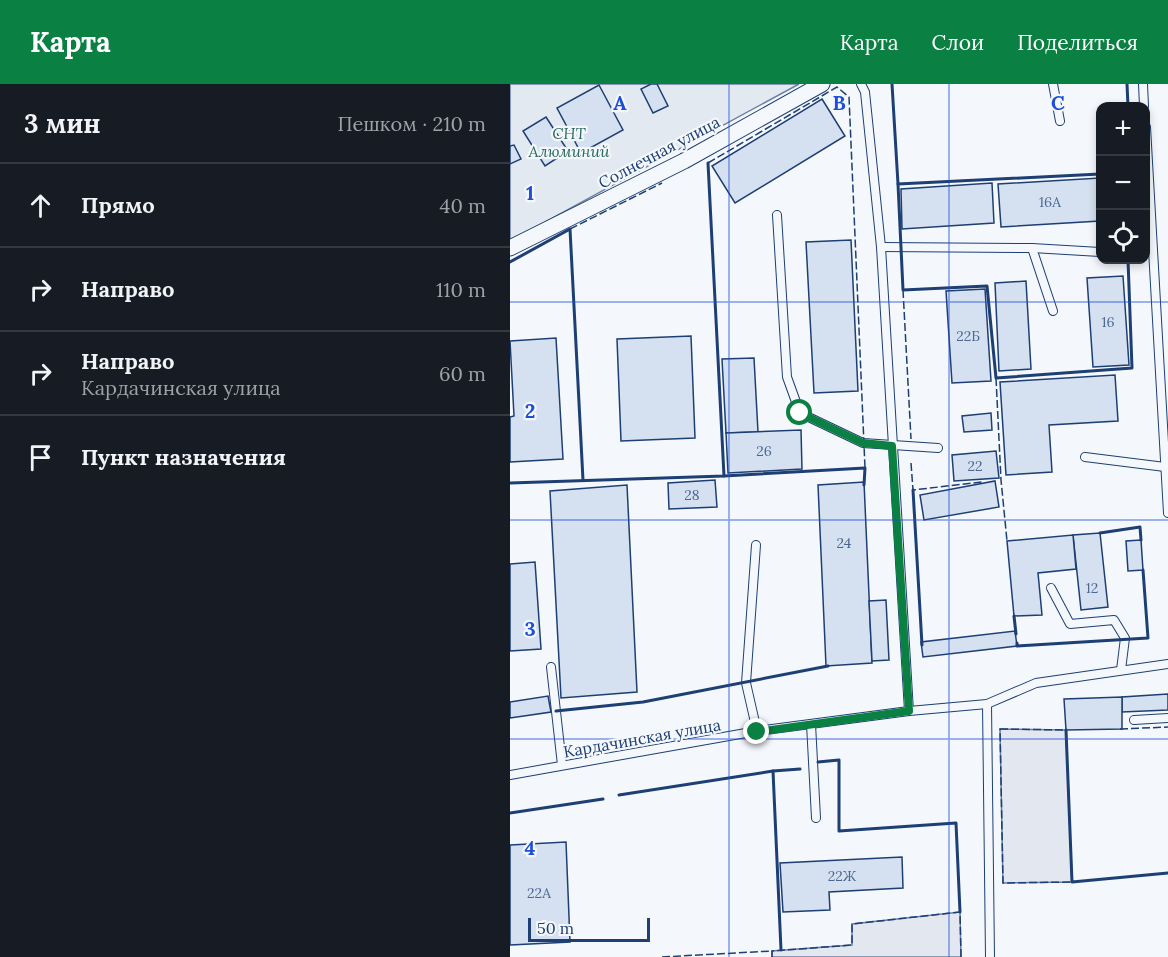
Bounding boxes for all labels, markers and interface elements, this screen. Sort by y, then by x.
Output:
text: Карта [30,24,111,60]
text: Карта [840,29,899,56]
text: Слои [932,29,984,56]
text: Поделиться [1017,29,1138,56]
text: A [613,90,627,115]
text: B [832,90,846,115]
text: C [1051,90,1065,115]
map controls [1096,102,1150,264]
button: + [1096,102,1150,156]
text: 3 мин [24,107,101,140]
text: Пешком · 210 m [338,111,486,136]
street label: Солнечная улица [595,112,723,192]
park label: СНТ Алюминий [527,123,610,161]
button: − [1096,156,1150,210]
text: 1 [526,180,534,205]
icon: ahead [24,189,57,222]
text: Прямо [81,191,155,219]
text: 40 m [440,193,486,218]
house number: 16А [1039,193,1061,211]
button: locate [1096,210,1150,264]
icon: right [24,273,57,306]
text: Направо [81,275,175,303]
text: 110 m [436,277,486,302]
house number: 16 [1101,313,1115,331]
house number: 22Б [956,327,980,345]
text: Направо [81,347,175,375]
icon: right [24,357,57,390]
text: 60 m [439,361,486,386]
text: Кардачинская улица [81,375,281,400]
text: 2 [525,398,535,423]
route start [786,399,812,425]
icon: arrive [24,441,57,474]
house number: 26 [756,442,772,460]
text: Пункт назначения [81,443,286,471]
house number: 22 [967,457,983,475]
house number: 28 [684,486,700,504]
house number: 24 [837,534,852,552]
house number: 12 [1086,579,1098,597]
text: 3 [524,616,536,641]
street label: Кардачинская улица [562,714,722,762]
route end [743,718,769,744]
text: 4 [525,835,536,860]
house number: 22Ж [828,867,857,885]
house number: 22А [527,884,551,902]
scale bar [528,915,650,942]
text: 50 m [537,918,574,938]

